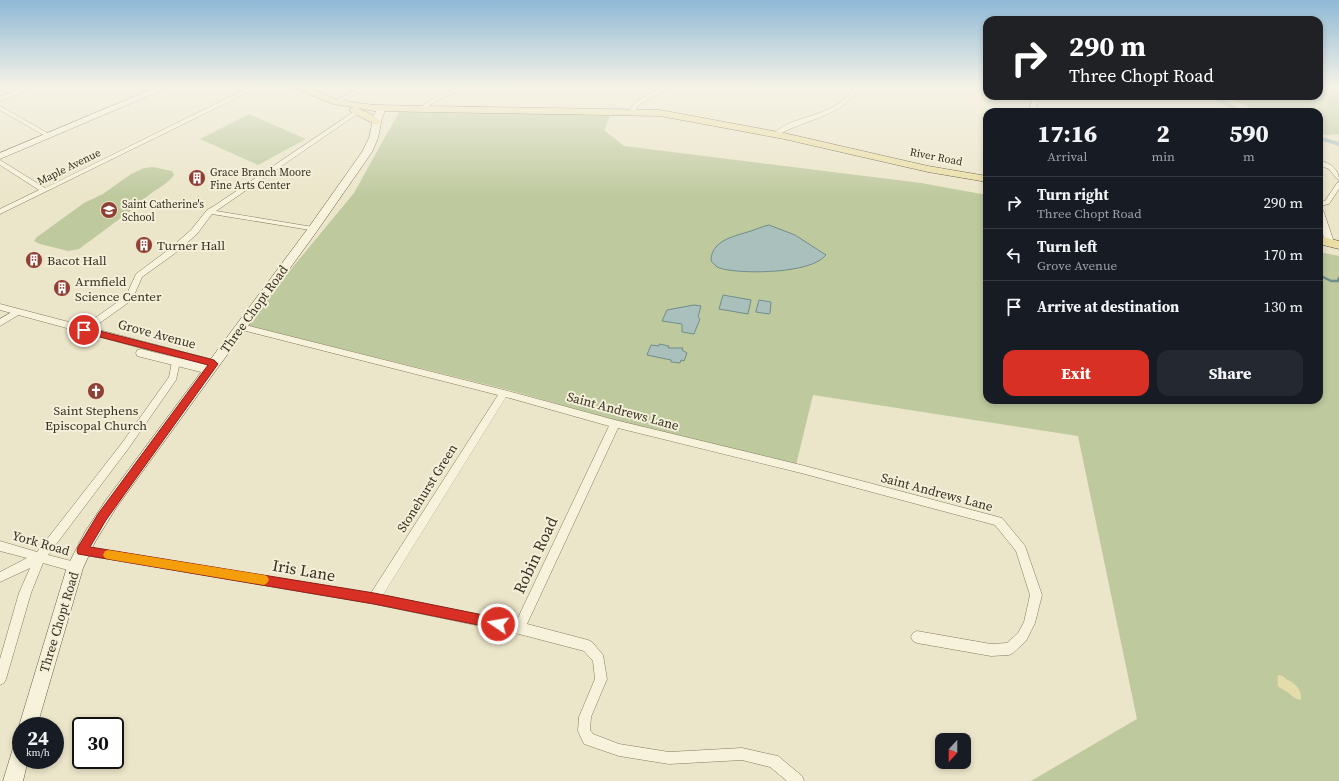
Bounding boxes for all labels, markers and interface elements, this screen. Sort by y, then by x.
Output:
text: 290 m [1069,27,1146,65]
icon: right [1003,32,1055,84]
text: Three Chopt Road [1069,63,1214,88]
text: 17:16 [1037,117,1097,150]
text: 2 [1157,117,1170,150]
text: 590 [1229,117,1269,150]
street label: Maple Avenue [35,145,104,189]
street label: River Road [908,145,964,170]
text: Arrival [1047,148,1087,165]
text: min [1151,148,1175,165]
text: m [1243,148,1255,165]
place label: Grace Branch Moore Fine Arts Center [210,165,312,193]
building icon: Grace Branch Moore Fine Arts Center [187,168,207,188]
text: Turn right [1037,184,1109,205]
icon: right [1003,192,1025,214]
text: 290 m [1263,192,1303,213]
place label: Saint Catherine's School [122,197,204,225]
school or university icon: Saint Catherine's School [99,200,119,220]
text: Three Chopt Road [1037,205,1142,222]
building icon: Turner Hall [134,235,154,255]
text: Turn left [1037,236,1097,257]
place label: Turner Hall [157,237,225,254]
icon: left [1003,244,1025,266]
text: 170 m [1263,244,1303,265]
building icon: Bacot Hall [24,250,44,270]
place label: Bacot Hall [47,252,107,269]
text: Grove Avenue [1037,257,1117,274]
street label: Three Chopt Road [216,261,292,356]
place label: Armfield Science Center [75,273,162,305]
building icon: Armfield Science Center [52,278,72,298]
icon: arrive [1003,296,1025,318]
text: Arrive at destination [1037,296,1179,317]
text: 130 m [1263,296,1303,317]
pin [67,313,101,347]
street label: Grove Avenue [116,315,198,353]
icon: arrive [73,319,95,341]
button: Exit [1003,350,1149,396]
button: Share [1157,350,1303,396]
church icon: Saint Stephens Episcopal Church [86,381,106,401]
street label: Saint Andrews Lane [565,388,681,434]
place label: Saint Stephens Episcopal Church [45,402,147,434]
street label: Stonehurst Green [393,440,461,535]
street label: Saint Andrews Lane [879,469,995,515]
street label: Robin Road [508,513,562,597]
street label: York Road [10,527,72,559]
street label: Iris Lane [271,554,337,586]
street label: Three Chopt Road [36,569,83,674]
position arrow [477,603,519,645]
speed limit sign: 30 [72,717,124,769]
text: 24 [27,724,49,752]
north arrow [935,733,971,769]
map controls [935,733,971,769]
text: km/h [26,746,50,759]

